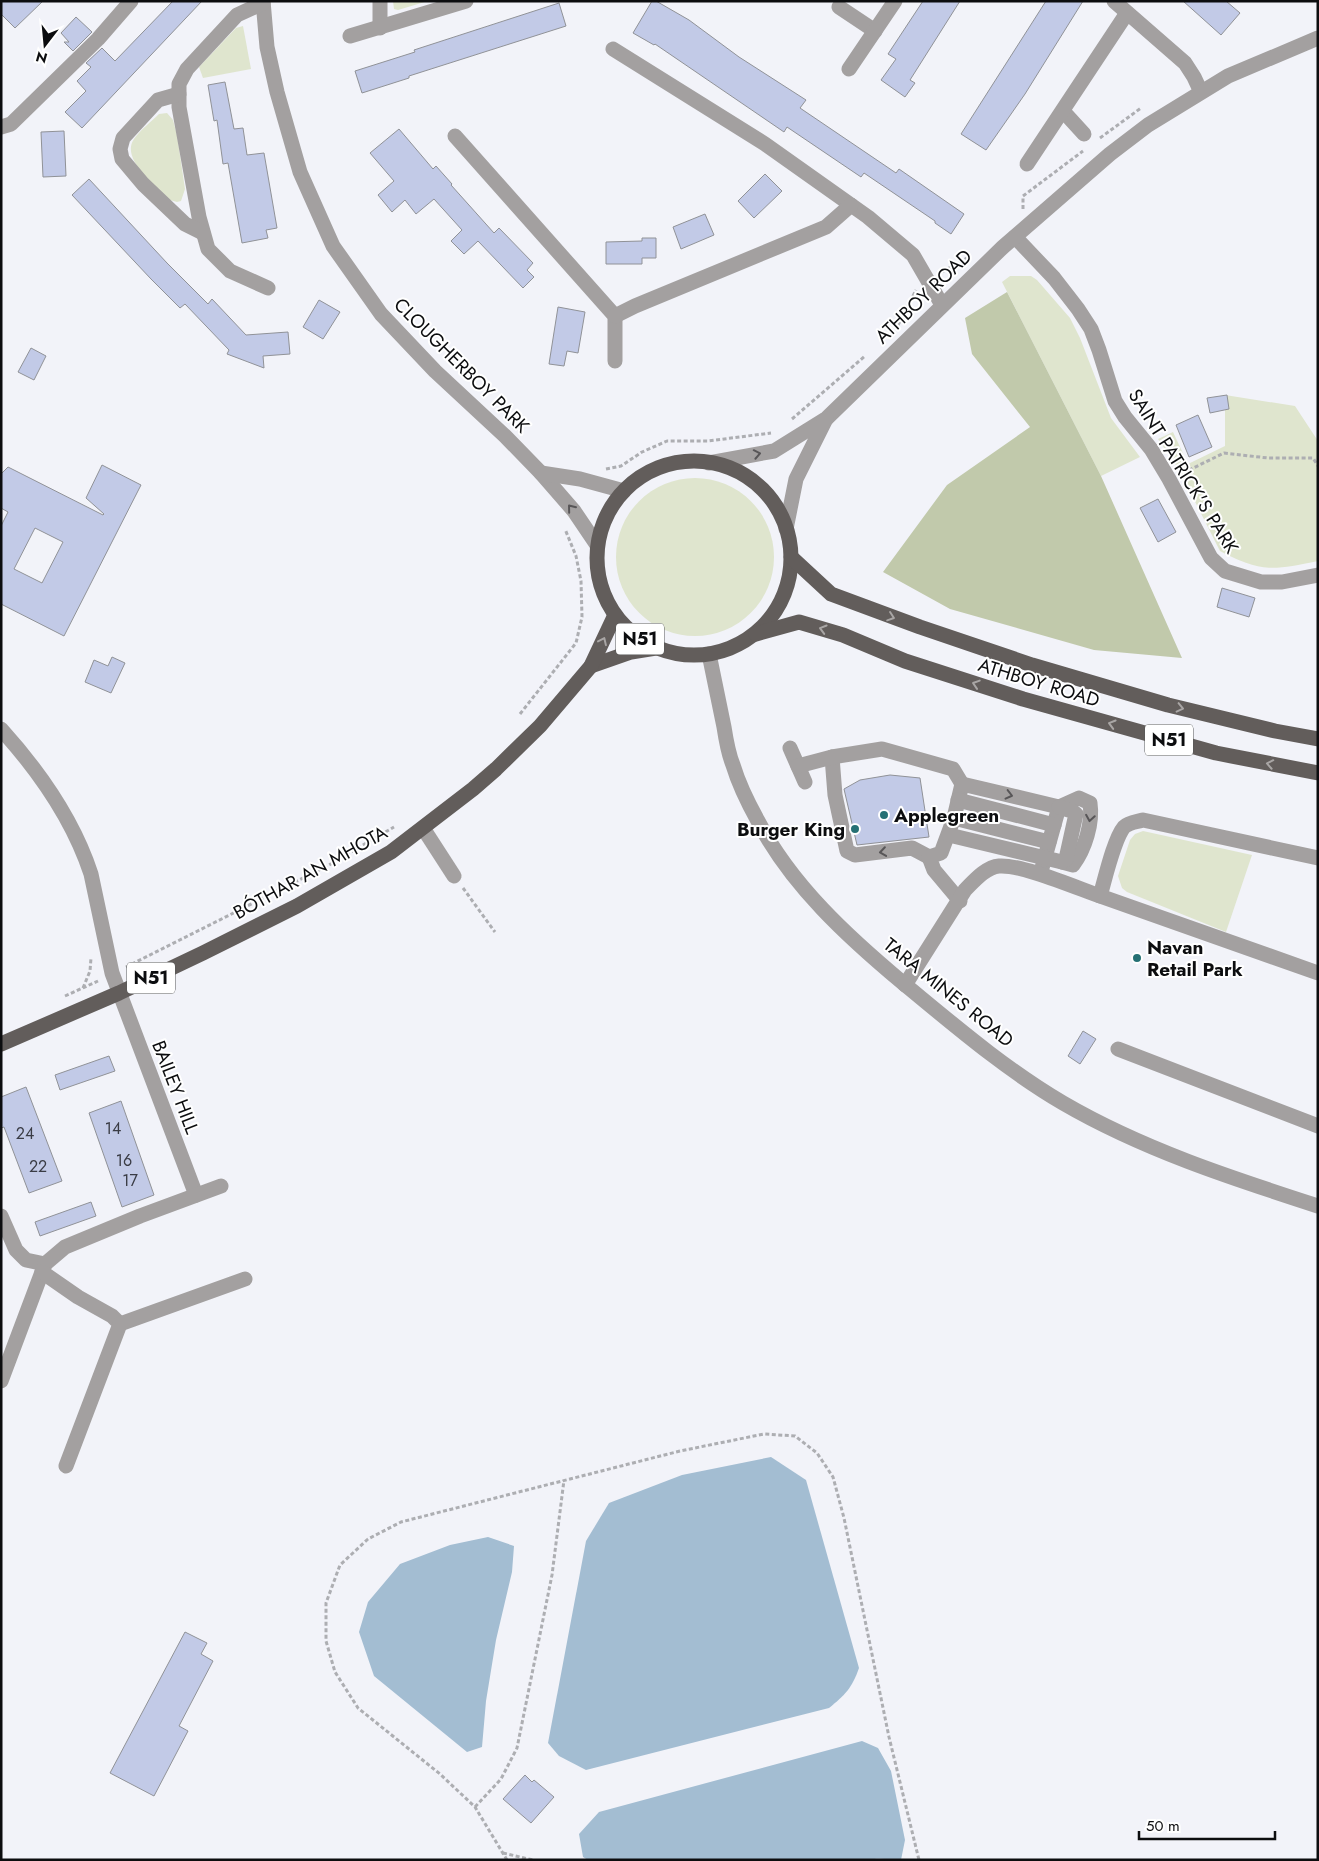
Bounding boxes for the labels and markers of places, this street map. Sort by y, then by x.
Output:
place label: Applegreen [893,802,999,829]
marker: Applegreen [878,809,890,821]
place label: Burger King [737,816,845,843]
marker: Burger King [849,823,861,835]
place label: Navan Retail Park [1147,934,1243,983]
marker: Navan Retail Park [1131,952,1143,964]

